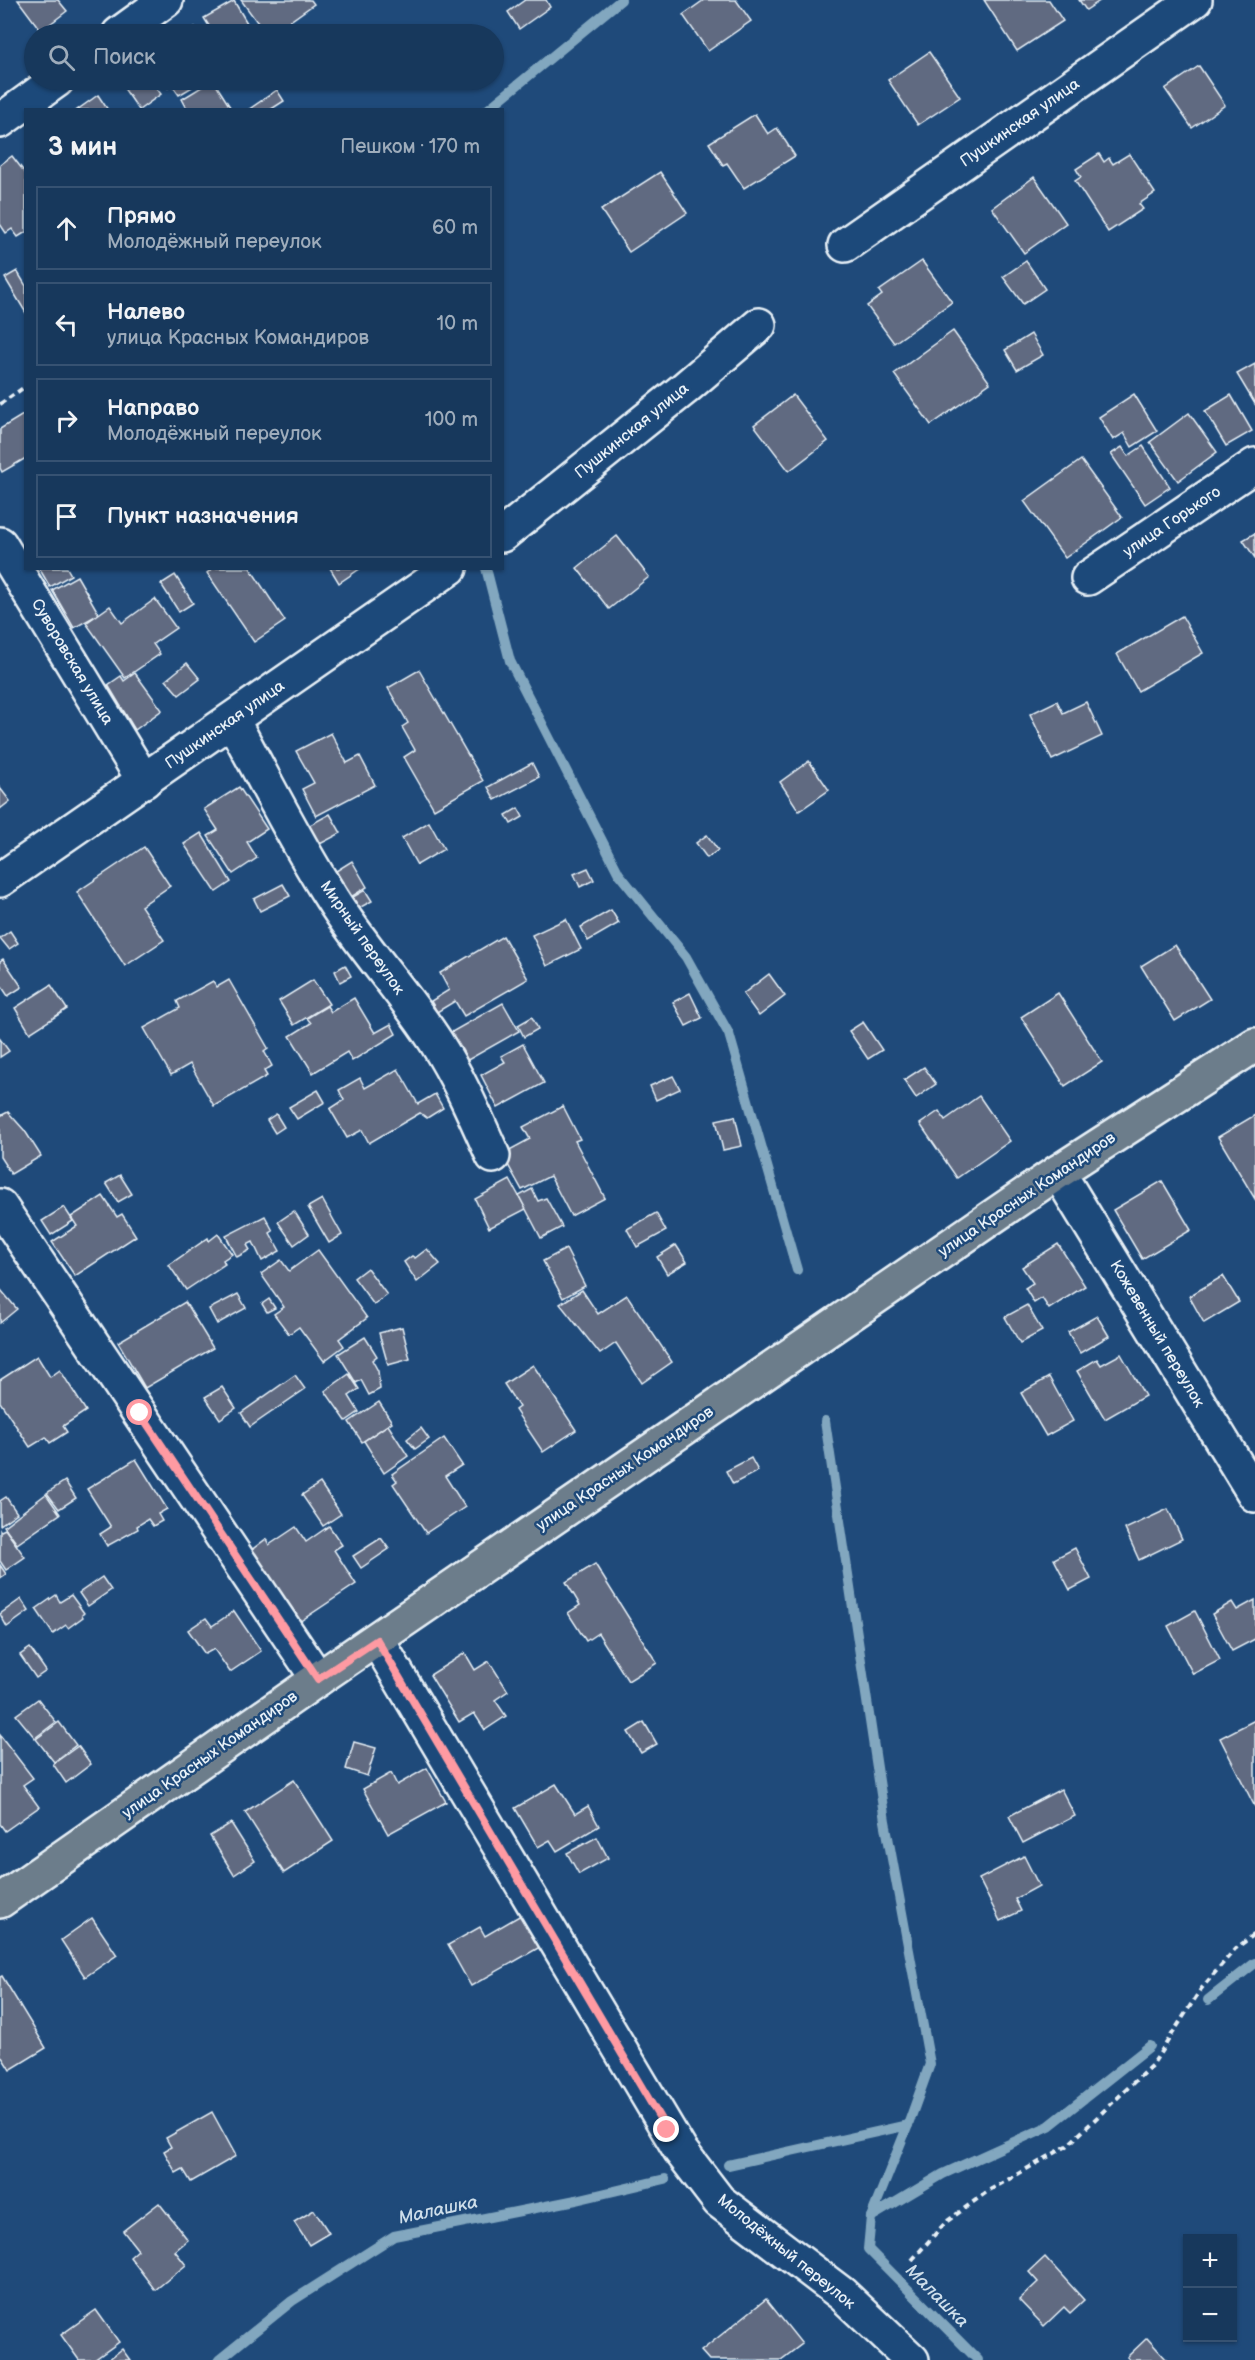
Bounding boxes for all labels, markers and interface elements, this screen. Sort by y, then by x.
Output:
search box [24,24,504,90]
icon: search [45,41,78,74]
text: Поиск [93,44,156,71]
street label: Пушкинская улица [957,74,1084,171]
text: 3 мин [48,132,117,163]
text: Пешком · 170 m [340,135,480,159]
text: Прямо [107,203,176,230]
icon: ahead [50,212,83,245]
text: 60 m [432,216,478,240]
text: Молодёжный переулок [107,230,322,254]
text: Налево [107,299,185,326]
icon: left [50,308,83,341]
text: 10 m [437,312,478,336]
text: улица Красных Командиров [107,326,369,350]
street label: Пушкинская улица [571,379,693,483]
text: Направо [107,395,199,422]
icon: right [50,404,83,437]
text: 100 m [425,408,478,432]
text: Молодёжный переулок [107,422,322,446]
street label: улица Горького [1120,482,1224,562]
icon: arrive [50,500,83,533]
text: Пункт назначения [107,503,299,530]
street label: Суворовская улица [27,596,117,729]
street label: Пушкинская улица [162,676,289,773]
street label: Мирный переулок [316,877,409,999]
street label: улица Красных Командиров [935,1128,1120,1261]
street label: Кожевенный переулок [1106,1257,1209,1411]
route start [126,1399,152,1425]
street label: улица Красных Командиров [533,1402,718,1535]
street label: улица Красных Командиров [119,1687,302,1823]
route end [653,2116,679,2142]
water label: Малашка [396,2191,480,2229]
street label: Молодёжный переулок [713,2191,859,2314]
map controls [1183,2234,1237,2342]
button: + [1183,2234,1237,2288]
water label: Малашка [901,2260,973,2332]
button: − [1183,2288,1237,2342]

